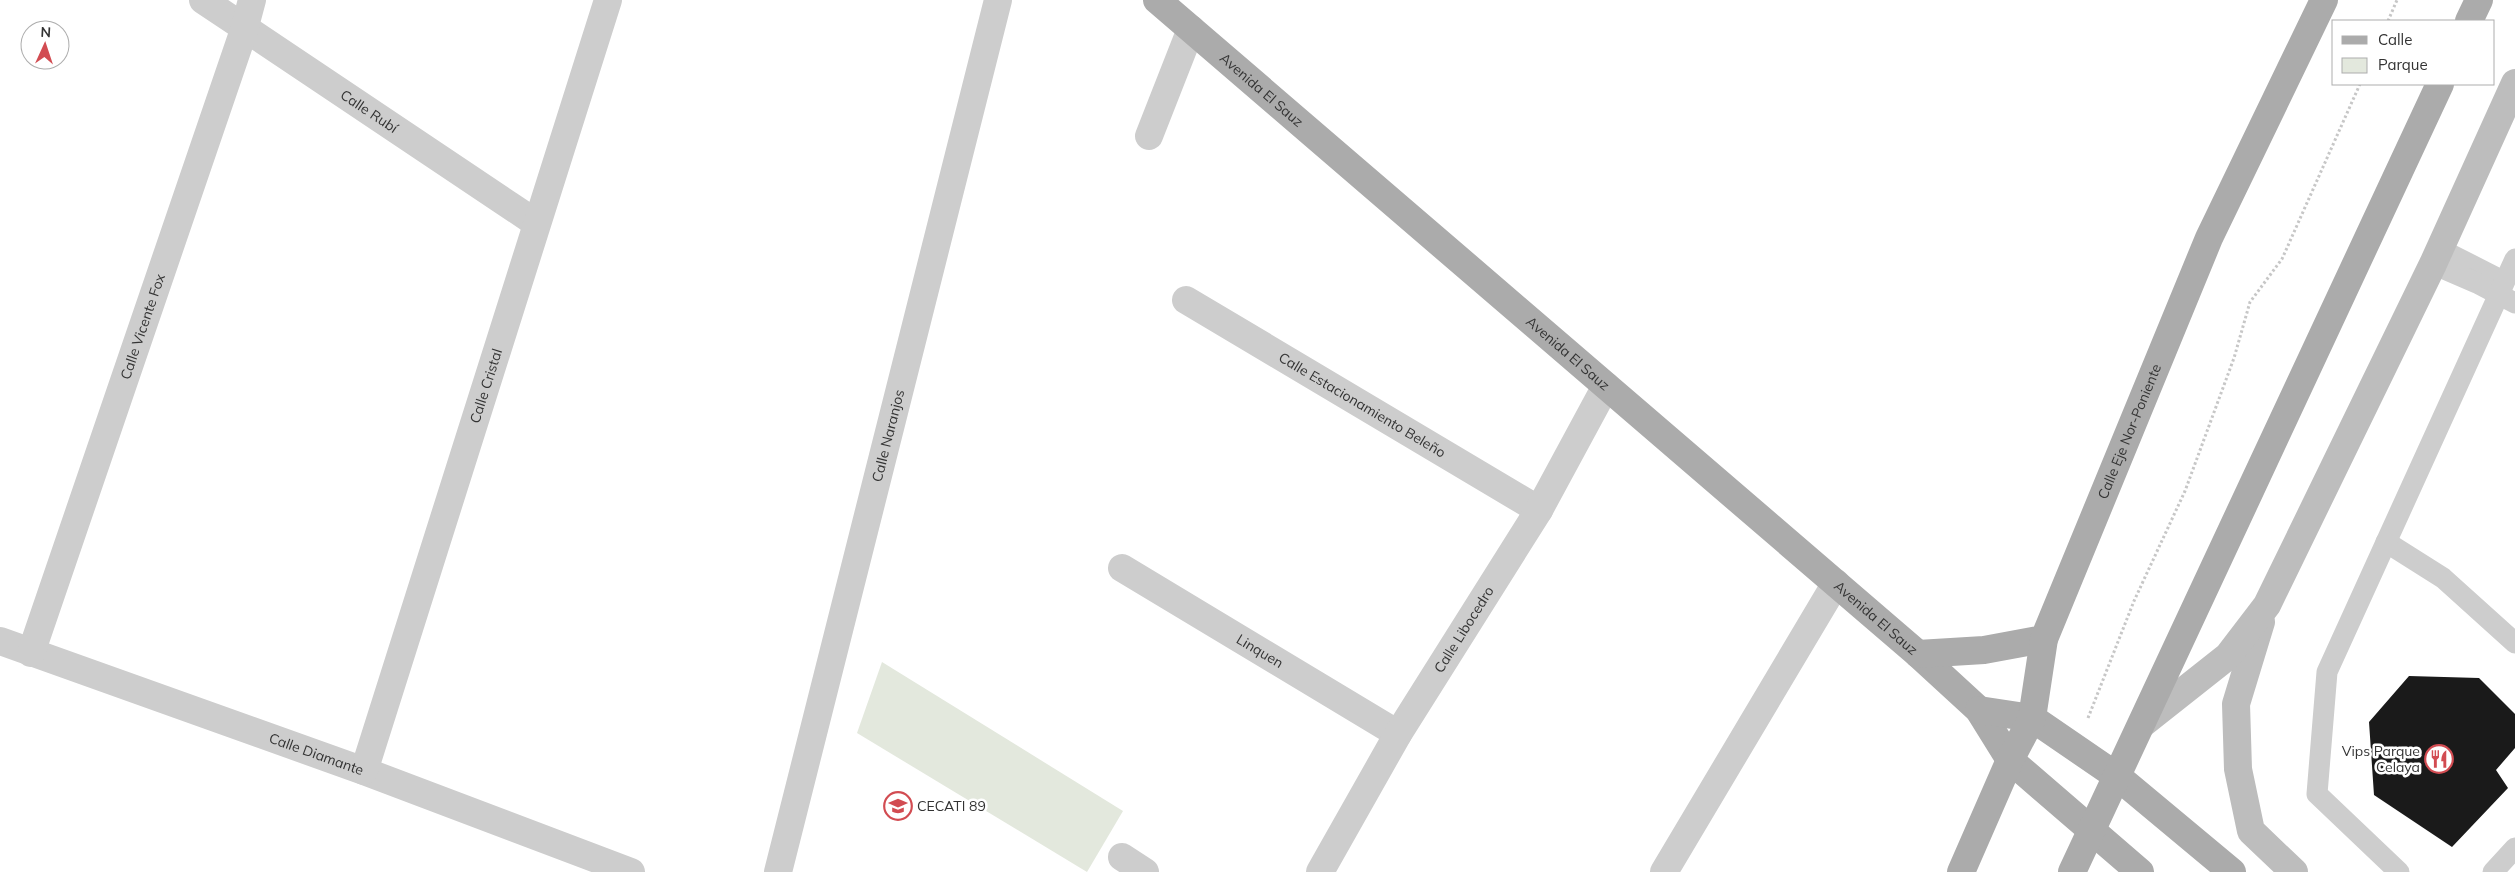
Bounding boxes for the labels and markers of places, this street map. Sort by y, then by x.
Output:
place label: Vips Parque Celaya [2342,742,2420,776]
restaurant icon: Vips Parque Celaya [2424,744,2454,774]
school or university icon: CECATI 89 [883,791,913,821]
place label: CECATI 89 [917,797,986,815]

